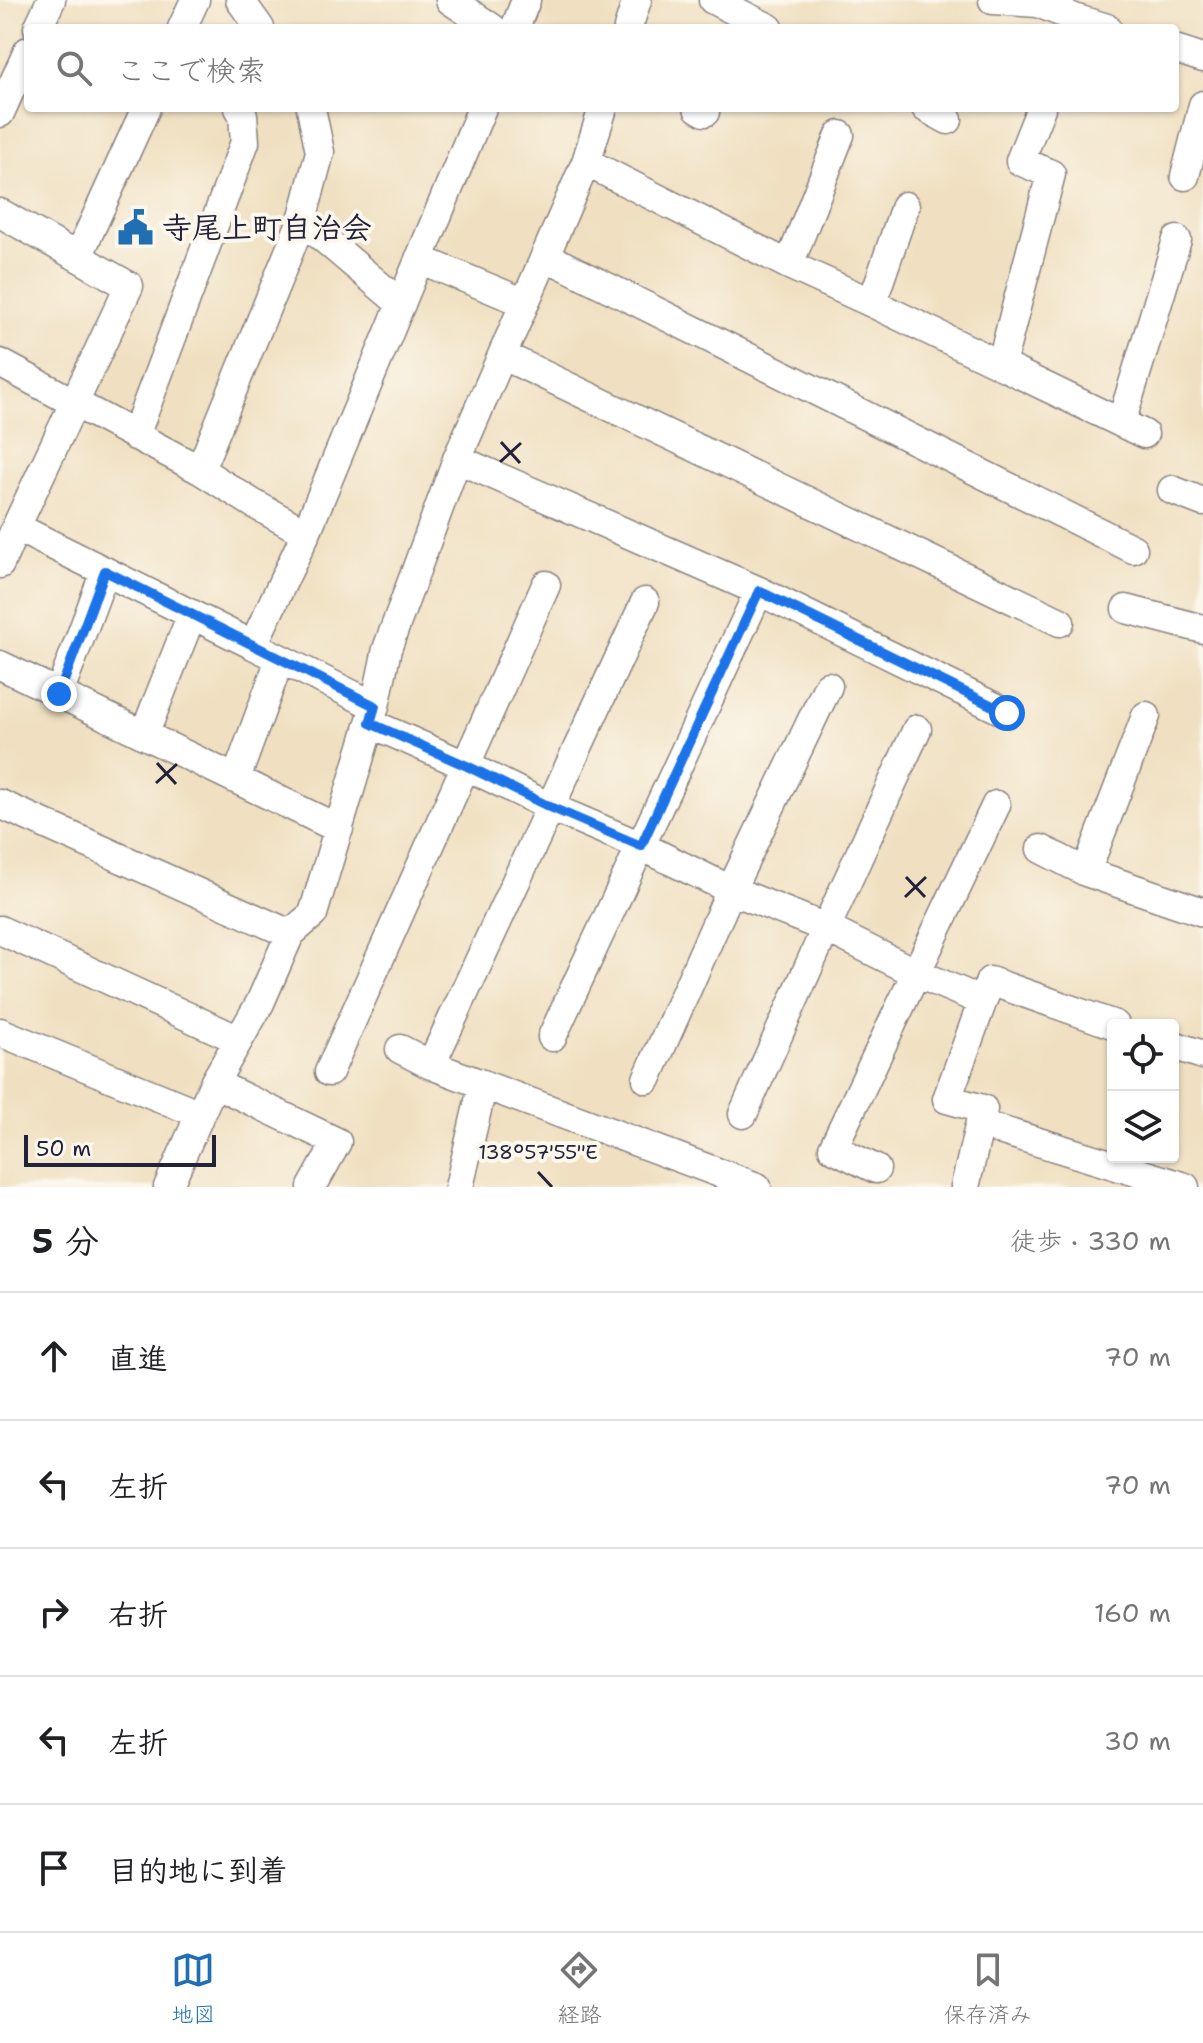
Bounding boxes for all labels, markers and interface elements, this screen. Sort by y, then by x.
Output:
search box [24,24,1179,112]
icon: search [52,46,96,90]
text: ここで検索 [116,50,266,91]
place label: 寺尾上町自治会 [162,207,372,248]
public building icon: 寺尾上町自治会 [117,208,155,246]
route end [41,676,77,712]
route start [989,695,1025,731]
map controls [1107,1019,1179,1163]
button: locate [1107,1019,1179,1091]
button: layers [1107,1091,1179,1163]
scale bar [24,1131,216,1167]
text: 50 m [36,1134,91,1163]
text: 138°57'55"E [478,1139,598,1165]
text: 5 分 [32,1218,99,1264]
text: 徒歩 · 330 m [1010,1223,1171,1258]
icon: ahead [32,1334,76,1378]
text: 直進 [108,1338,168,1379]
text: 70 m [1104,1339,1171,1374]
icon: left [32,1462,76,1506]
text: 左折 [108,1466,168,1507]
text: 70 m [1104,1467,1171,1502]
icon: right [32,1590,76,1634]
text: 右折 [108,1594,168,1635]
text: 160 m [1094,1595,1171,1630]
icon: left [32,1718,76,1762]
text: 左折 [108,1722,168,1763]
text: 30 m [1104,1723,1171,1758]
icon: arrive [32,1846,76,1890]
text: 目的地に到着 [108,1850,288,1891]
tab: 地図 [171,1948,215,2029]
tab: 経路 [557,1948,602,2029]
tab: 保存済み [944,1948,1032,2029]

